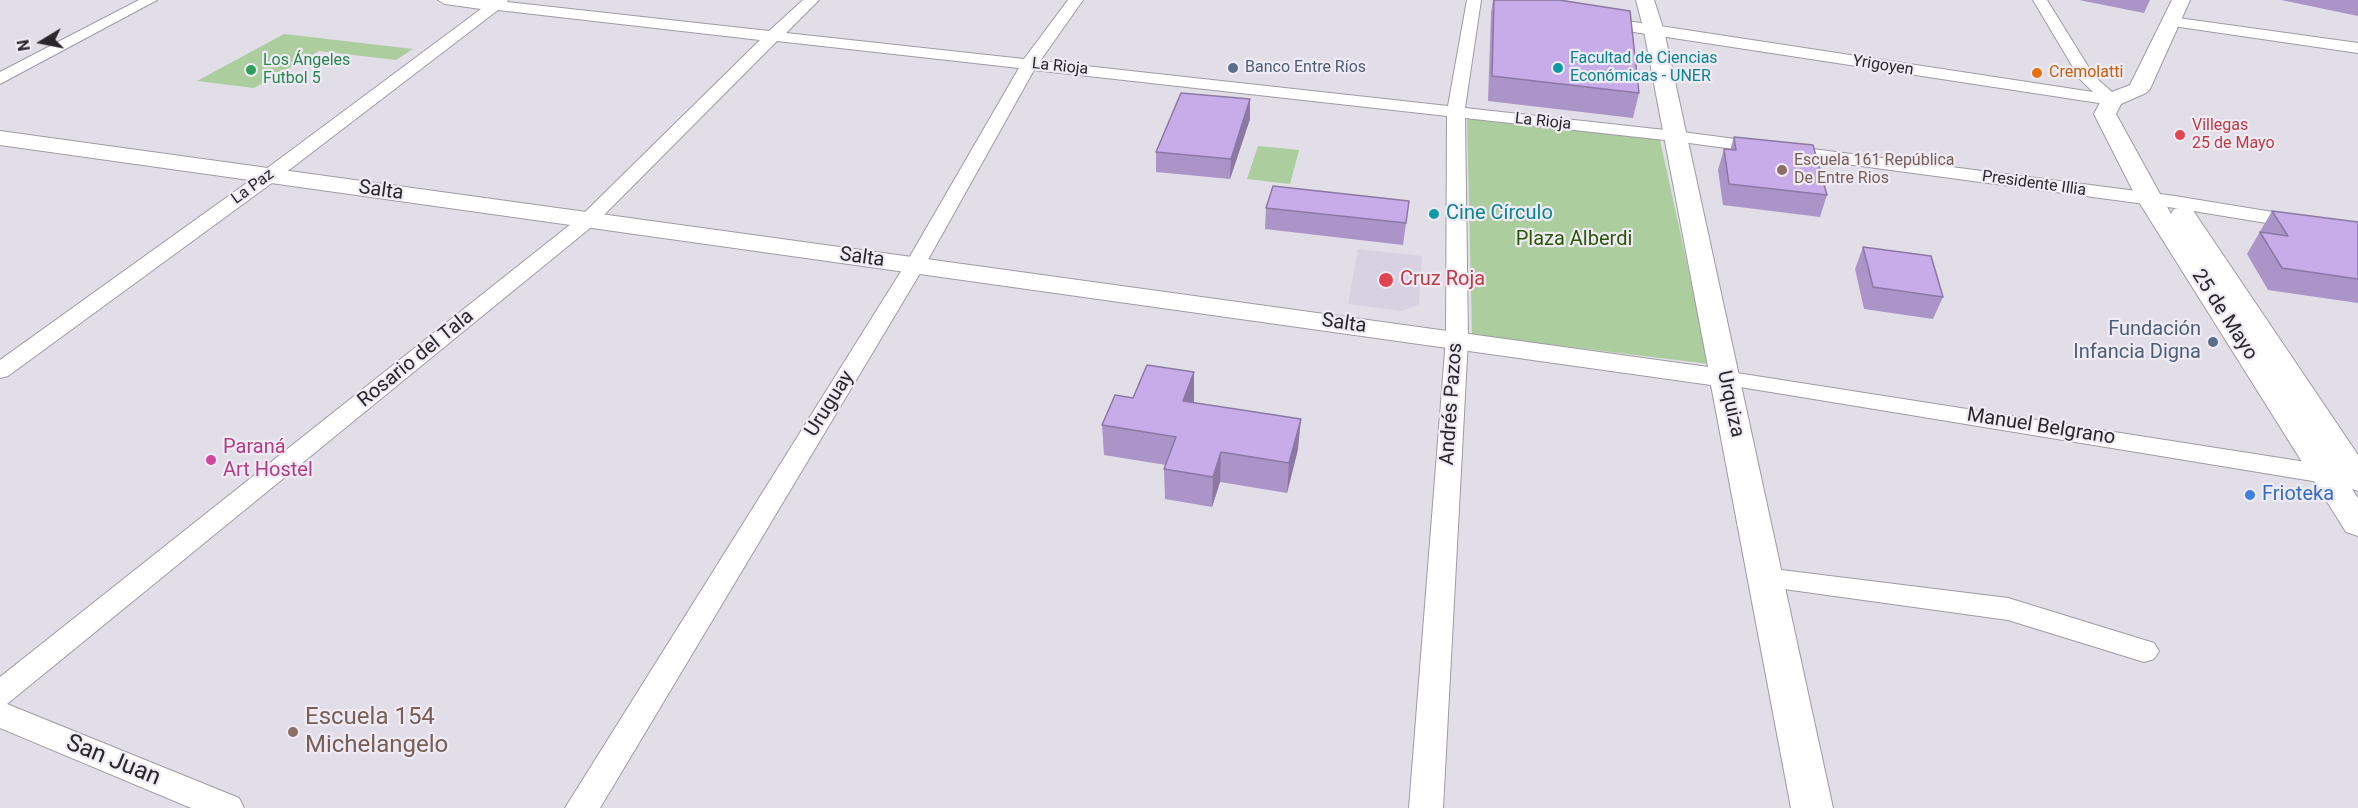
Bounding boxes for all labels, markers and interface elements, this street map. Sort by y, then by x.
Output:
north arrow [12,12,72,72]
text: N [13,38,34,52]
place label: Facultad de Ciencias Económicas - UNER [1570,49,1718,87]
place label: Los Ángeles Futbol 5 [263,51,350,89]
street label: Yrigoyen [1851,52,1915,80]
street label: La Rioja [1031,54,1089,80]
place label: Banco Entre Ríos [1245,58,1366,78]
marker: Banco Entre Ríos [1226,61,1240,75]
marker: Facultad de Ciencias Económicas - UNER [1551,61,1565,75]
marker: Los Ángeles Futbol 5 [244,63,258,77]
place label: Cremolatti [2049,63,2123,83]
marker: Cremolatti [2030,66,2044,80]
street label: La Rioja [1514,109,1572,135]
place label: Villegas 25 de Mayo [2192,116,2275,154]
marker: Villegas 25 de Mayo [2173,128,2187,142]
place label: Escuela 161 República De Entre Rios [1794,151,1955,189]
marker: Escuela 161 República De Entre Rios [1775,163,1789,177]
street label: La Paz [228,165,278,209]
street label: Presidente Illia [1981,167,2087,201]
street label: Salta [357,176,405,206]
place label: Cine Círculo [1446,202,1553,226]
marker: Cine Círculo [1427,207,1441,221]
park label: Plaza Alberdi [1516,228,1632,252]
street label: Salta [838,243,886,273]
street label: 25 de Mayo [2186,265,2262,365]
place label: Cruz Roja [1400,268,1485,292]
marker: Cruz Roja [1377,271,1395,289]
street label: Rosario del Tala [353,305,479,413]
street label: Salta [1320,309,1368,339]
place label: Fundación Infancia Digna [2073,318,2201,365]
marker: Fundación Infancia Digna [2206,335,2220,349]
street label: Andrés Pazos [1436,342,1468,466]
street label: Uruguay [800,367,860,441]
street label: Urquiza [1711,368,1749,440]
street label: Manuel Belgrano [1965,403,2117,451]
place label: Paraná Art Hostel [223,436,313,483]
marker: Paraná Art Hostel [204,453,218,467]
place label: Frioteka [2262,483,2334,507]
marker: Frioteka [2243,488,2257,502]
place label: Escuela 154 Michelangelo [305,704,448,760]
marker: Escuela 154 Michelangelo [286,725,300,739]
street label: San Juan [62,729,164,793]

